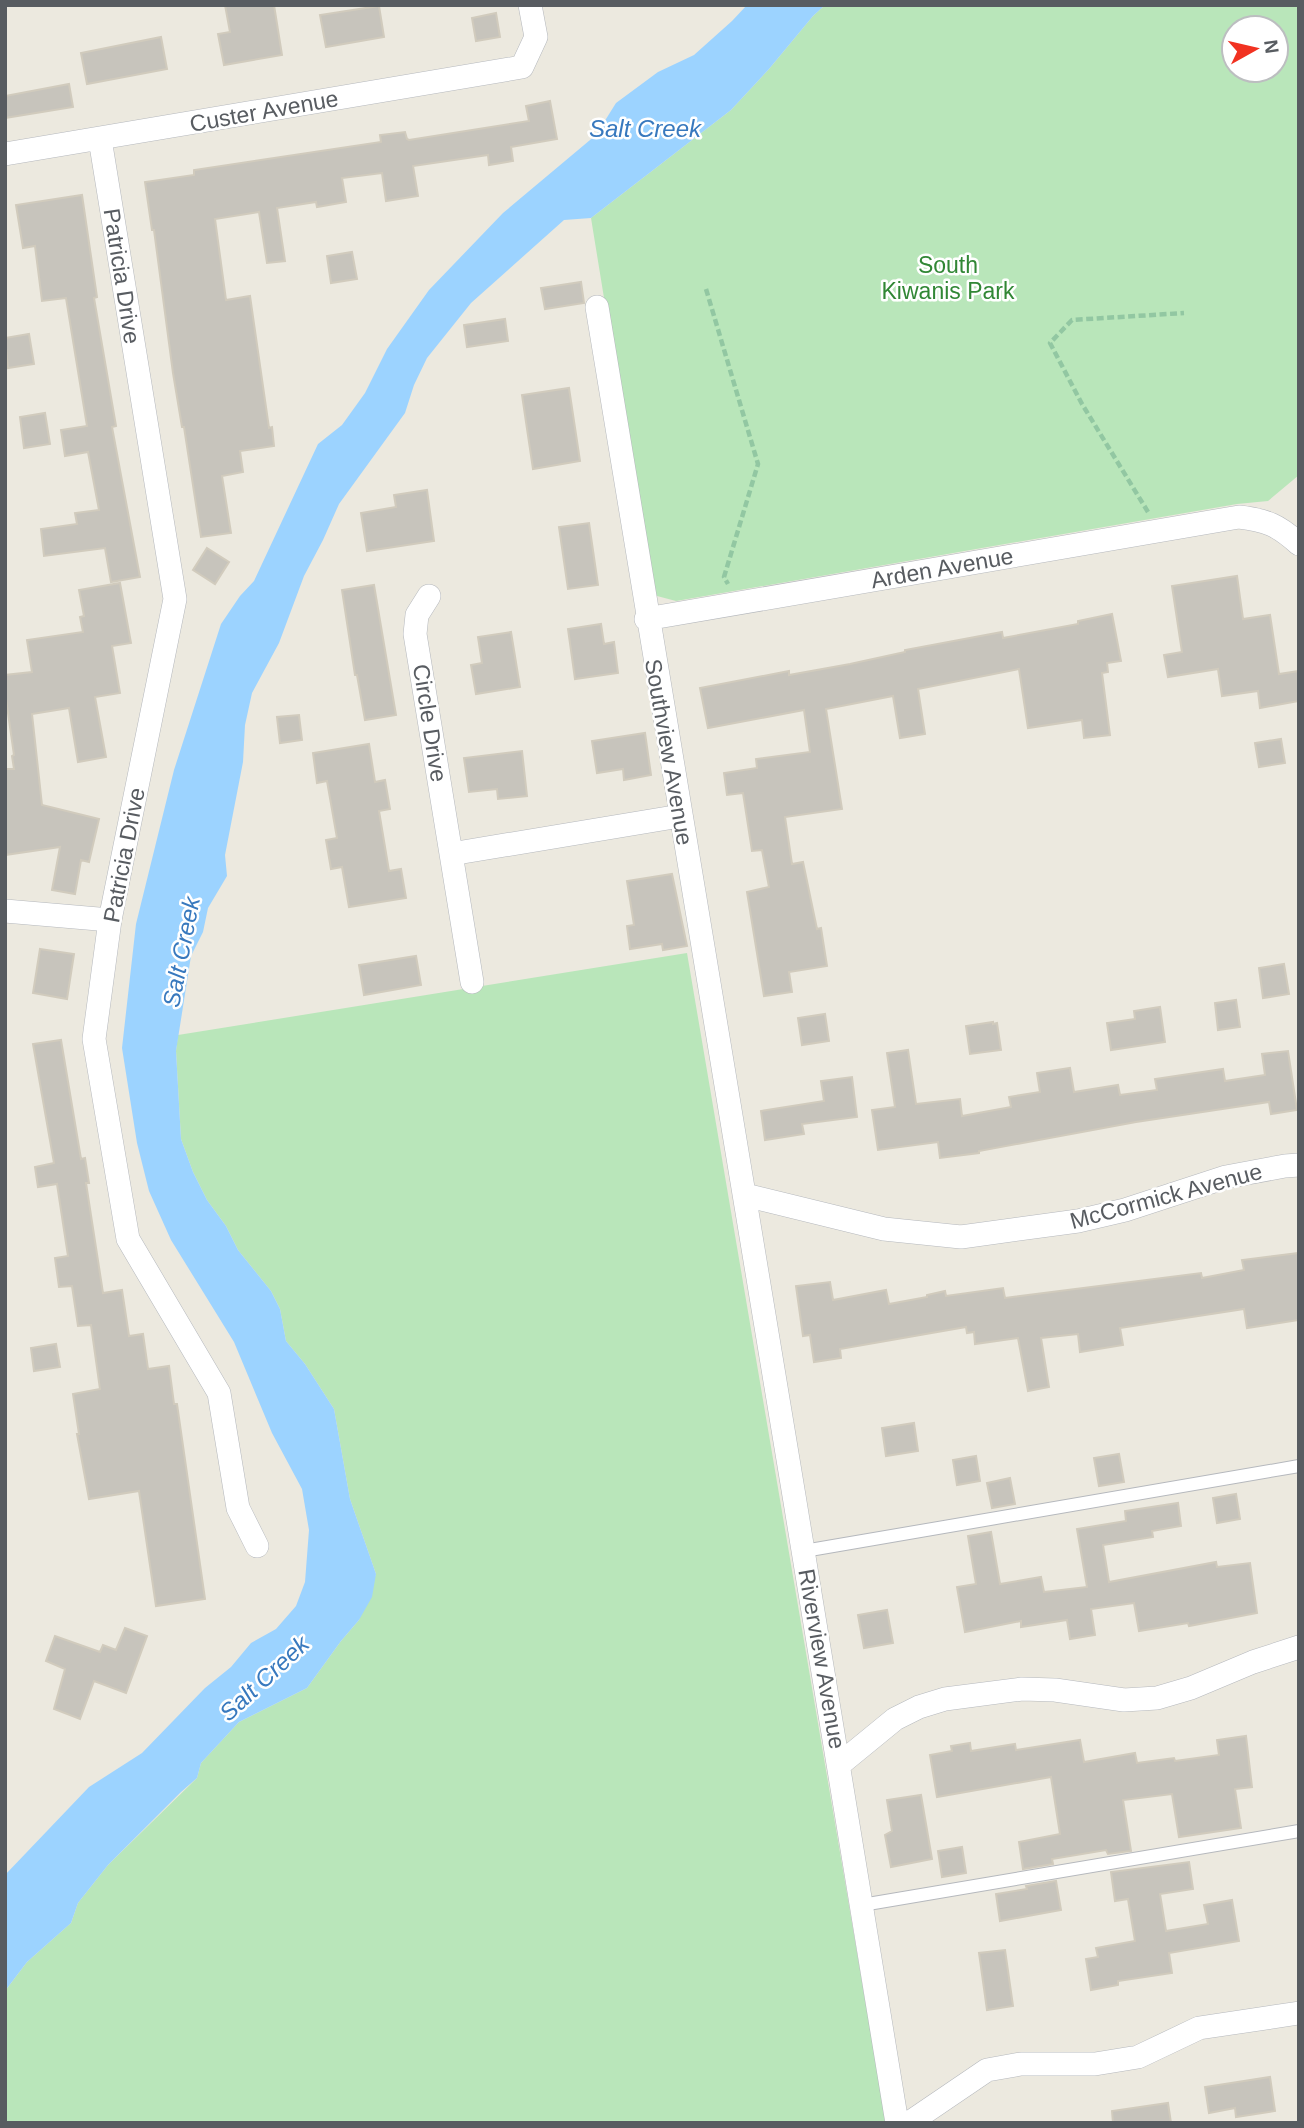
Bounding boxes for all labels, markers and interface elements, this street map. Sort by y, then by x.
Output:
north arrow [1220,14,1290,84]
text: N [1260,38,1283,55]
street label: Custer Avenue [188,85,340,137]
water label: Salt Creek [589,115,703,142]
street label: Patricia Drive [98,206,146,346]
park label: South Kiwanis Park [882,252,1015,304]
street label: Arden Avenue [869,543,1015,593]
street label: Southview Avenue [640,657,698,847]
street label: Circle Drive [408,662,452,784]
street label: Patricia Drive [98,785,150,925]
water label: Salt Creek [157,892,205,1010]
street label: McCormick Avenue [1067,1158,1265,1234]
street label: Riverview Avenue [793,1567,851,1751]
water label: Salt Creek [214,1629,316,1726]

